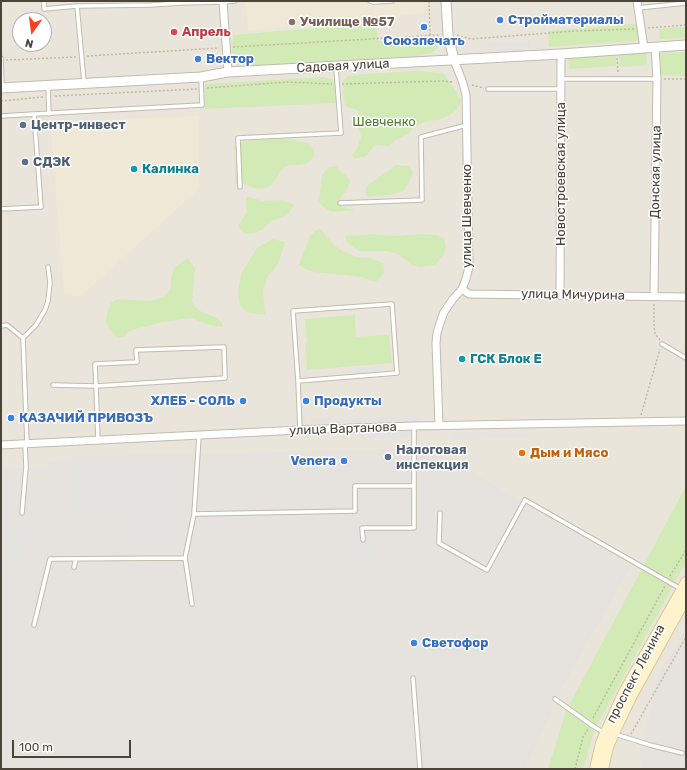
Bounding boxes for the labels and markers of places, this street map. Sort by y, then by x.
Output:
place label: Стройматериалы [508,12,624,28]
place label: Училище №57 [300,14,394,30]
marker: Стройматериалы [495,15,505,25]
marker: Училище №57 [287,17,297,27]
marker: Союзпечать [419,22,429,32]
place label: Апрель [182,24,231,40]
marker: Апрель [169,27,179,37]
place label: Союзпечать [383,33,465,49]
place label: Вектор [206,51,254,67]
marker: Вектор [193,54,203,64]
place label: Центр-инвест [31,117,126,133]
marker: Центр-инвест [18,120,28,130]
place label: СДЭК [33,154,70,170]
marker: СДЭК [20,157,30,167]
place label: Калинка [142,161,199,177]
marker: Калинка [129,164,139,174]
place label: ГСК Блок Е [470,351,542,367]
marker: ГСК Блок Е [457,354,467,364]
place label: ХЛЕБ - СОЛЬ [151,393,235,409]
place label: Продукты [314,393,382,409]
marker: ХЛЕБ - СОЛЬ [238,396,248,406]
marker: Продукты [301,396,311,406]
place label: КАЗАЧИЙ ПРИВОЗЪ [19,410,153,426]
marker: КАЗАЧИЙ ПРИВОЗЪ [6,413,16,423]
place label: Налоговая инспекция [396,442,469,473]
place label: Дым и Мясо [530,445,608,461]
marker: Дым и Мясо [517,448,527,458]
marker: Налоговая инспекция [383,452,393,462]
place label: Venera [290,453,336,469]
marker: Venera [339,456,349,466]
place label: Светофор [422,635,488,651]
marker: Светофор [409,638,419,648]

